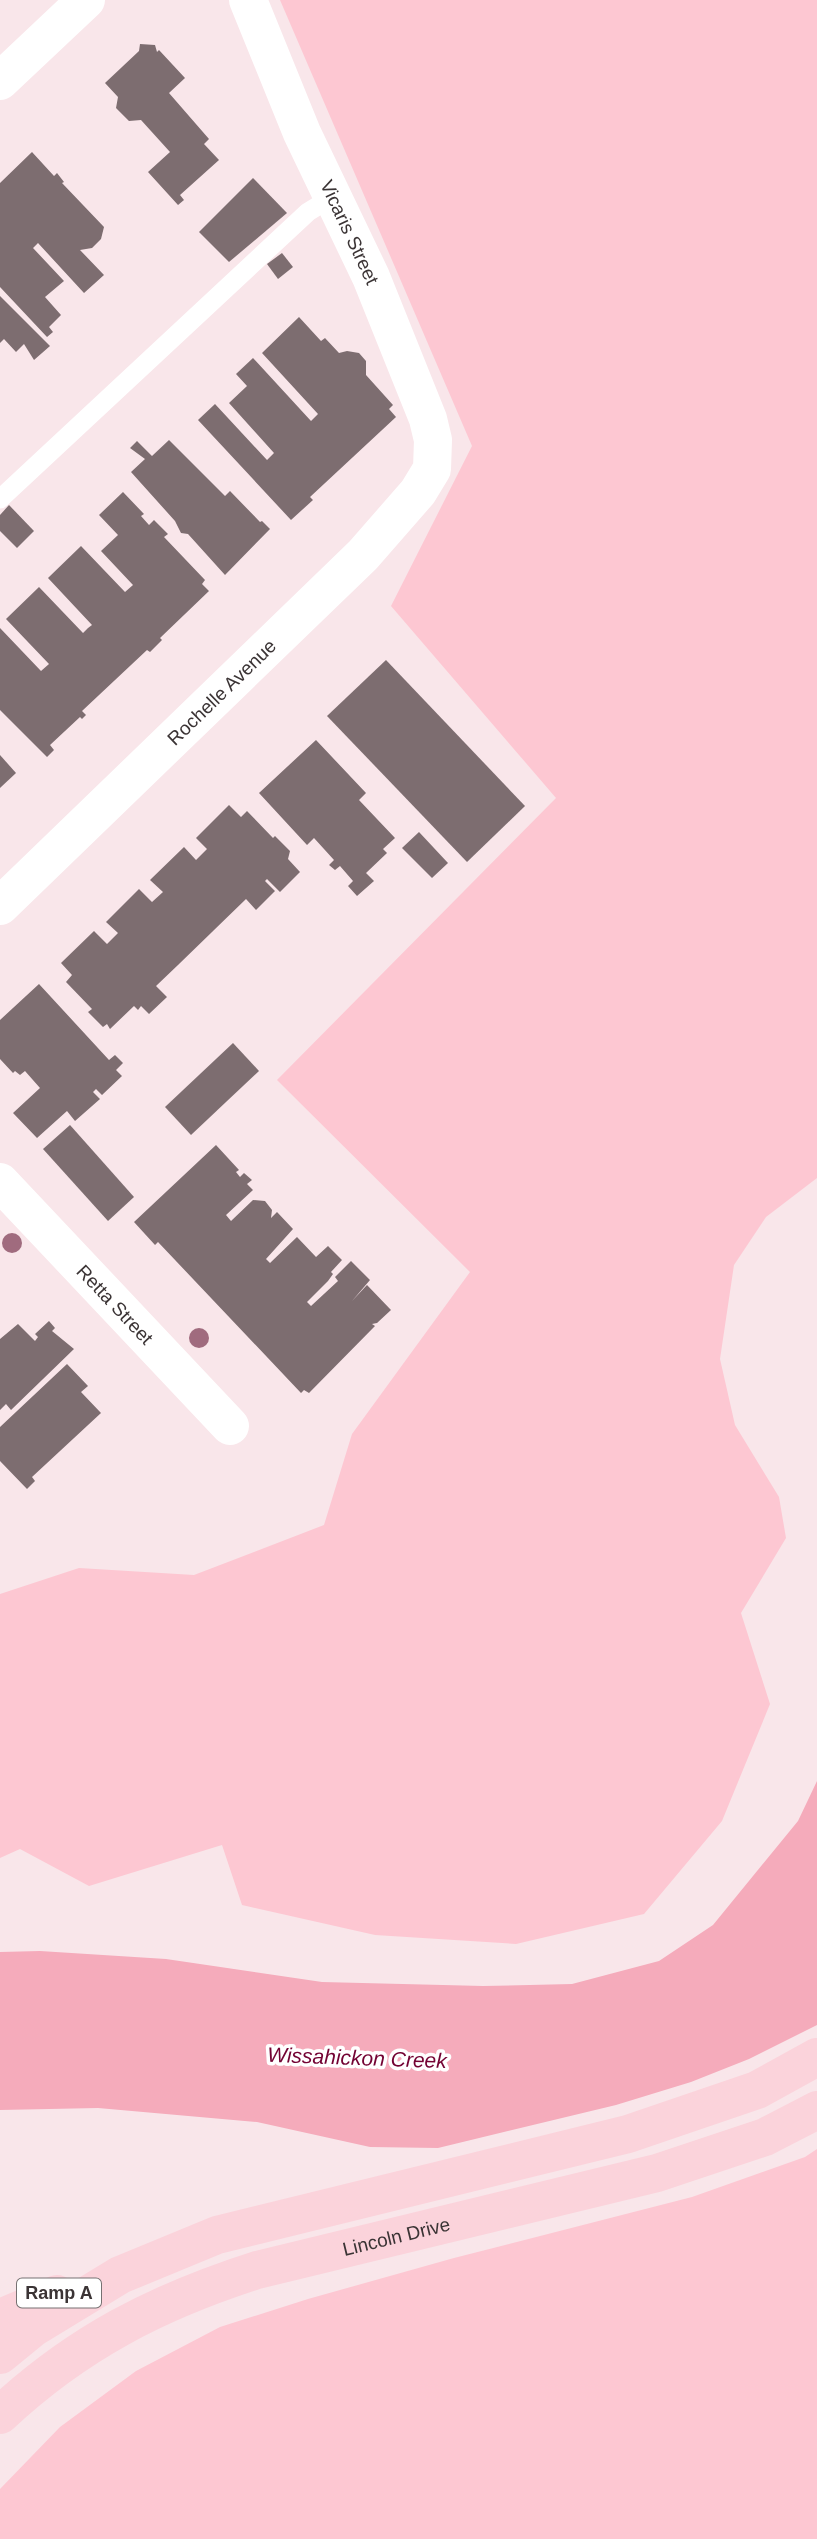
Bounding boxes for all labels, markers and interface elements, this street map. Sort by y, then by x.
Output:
street label: Vicaris Street [316,177,383,288]
street label: Rochelle Avenue [163,635,280,749]
street label: Retta Street [72,1260,158,1349]
water label: Wissahickon Creek [267,2043,449,2072]
street label: Lincoln Drive [340,2214,452,2260]
road number: Ramp A [17,2278,101,2308]

